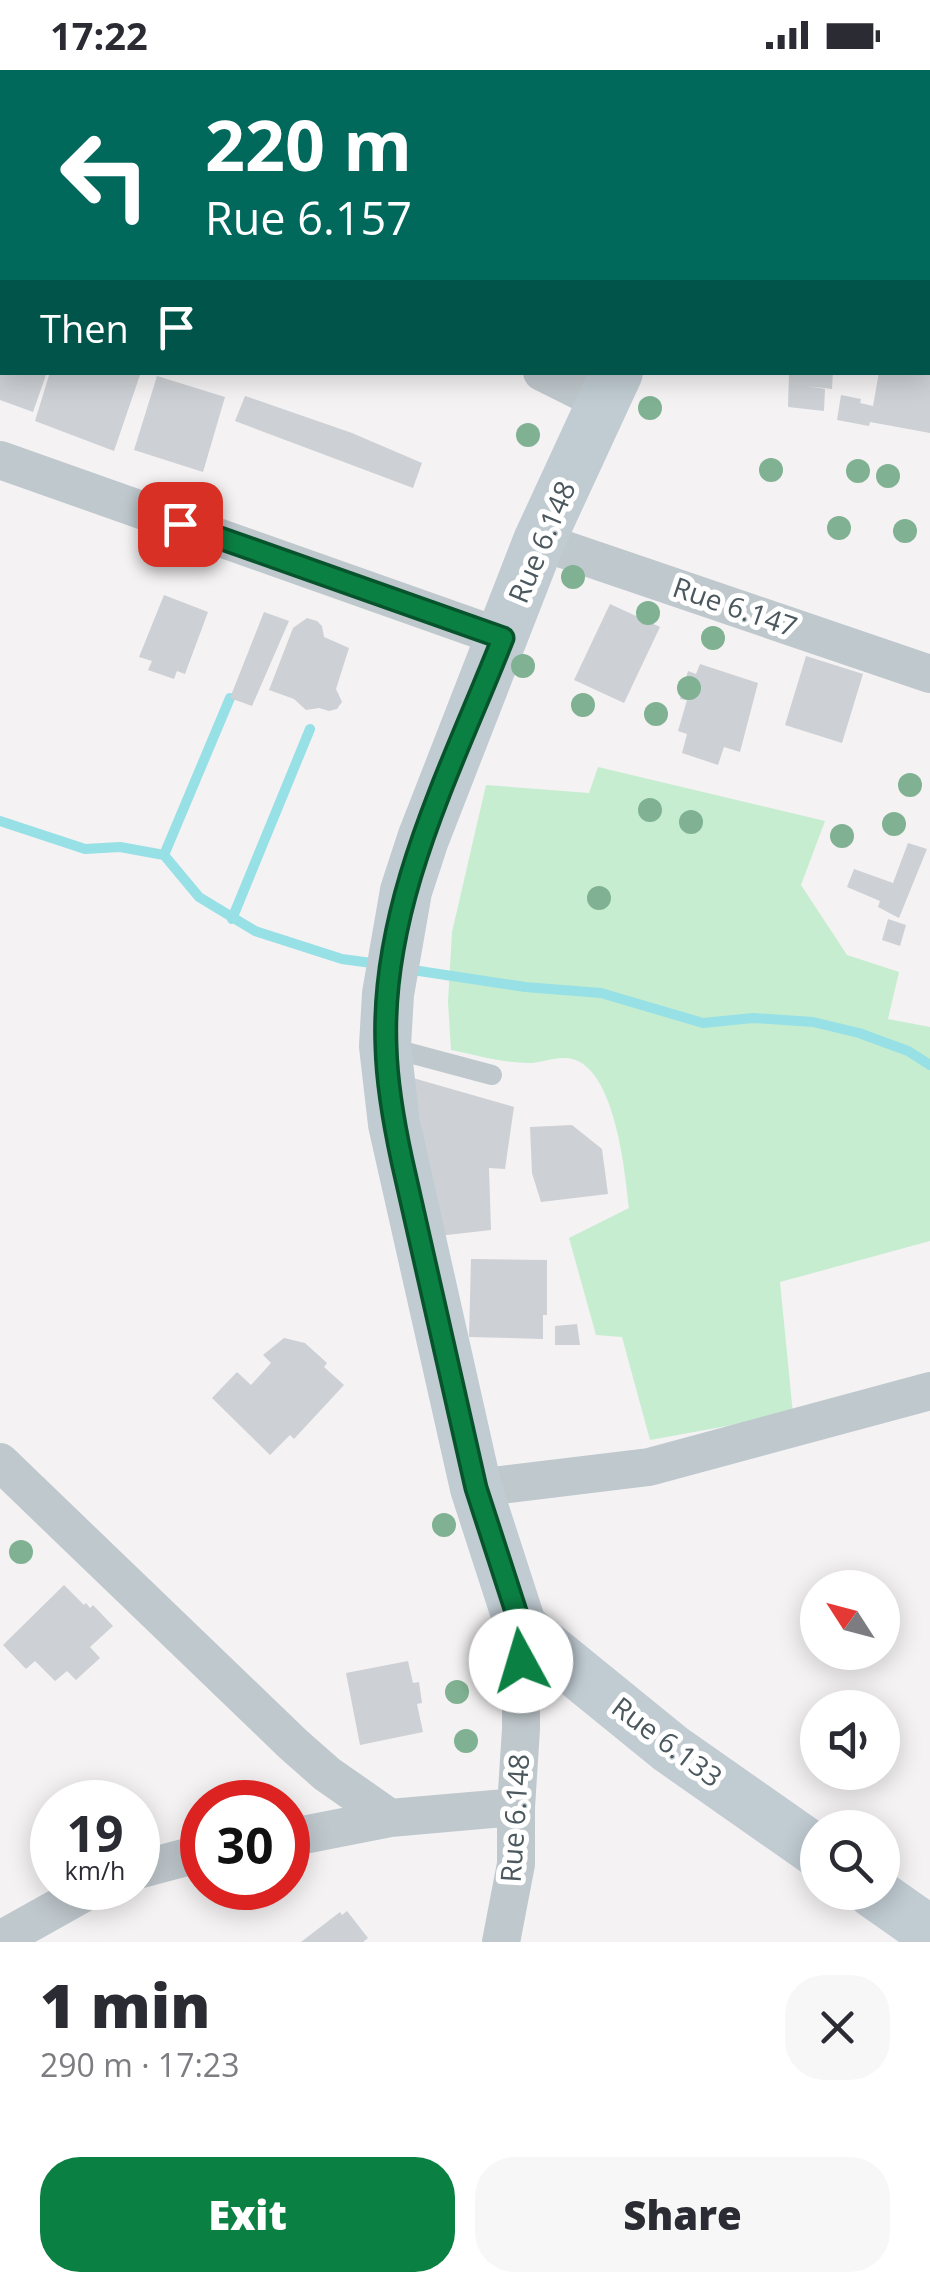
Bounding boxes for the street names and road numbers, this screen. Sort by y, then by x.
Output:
street label: Rue 6.148 [498,475,584,608]
street label: Rue 6.147 [668,567,802,645]
street label: Rue 6.133 [605,1687,730,1795]
street label: Rue 6.148 [491,1752,537,1884]

